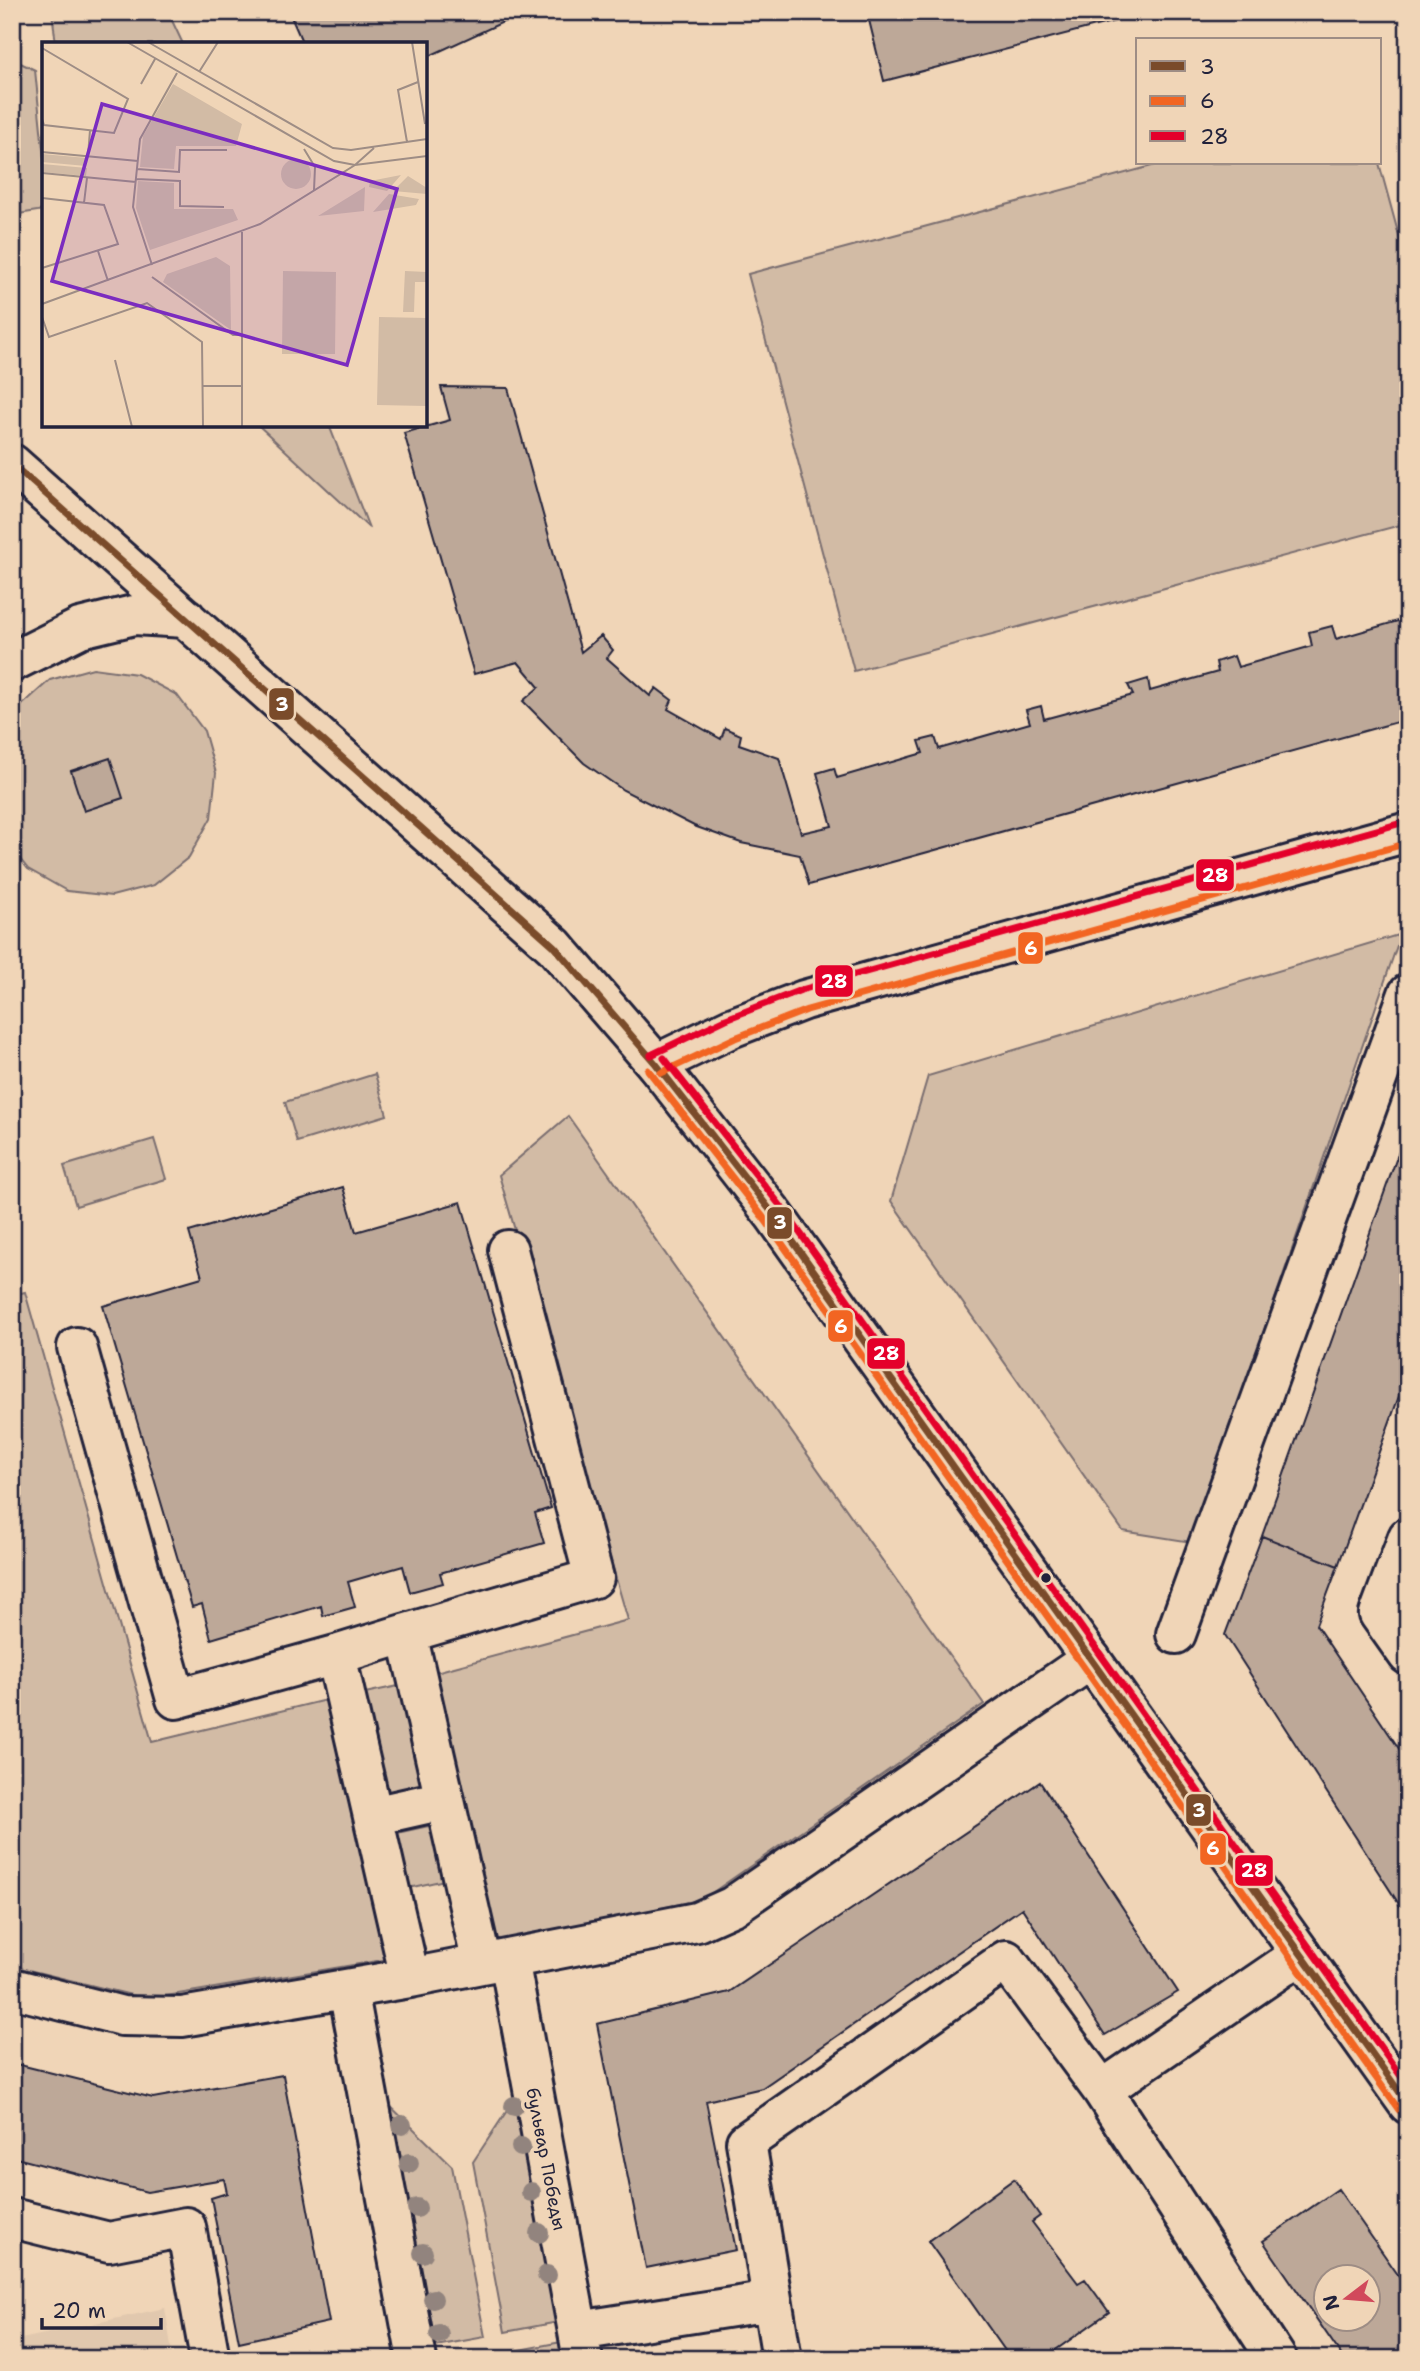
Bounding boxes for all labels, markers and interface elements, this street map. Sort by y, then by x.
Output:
legend [1136,38,1382,164]
inset map [42,42,427,427]
text: 3 [1200,53,1215,81]
text: 6 [1200,87,1215,115]
text: 28 [1200,123,1229,151]
line badge: 3 [268,687,295,721]
text: 3 [275,692,289,717]
line badge: 28 [1195,858,1235,892]
text: 28 [1202,863,1228,888]
line badge: 6 [1017,931,1044,965]
text: 6 [1024,936,1038,961]
line badge: 28 [814,964,854,998]
text: 28 [821,969,847,994]
line badge: 3 [766,1206,793,1240]
text: 3 [773,1210,787,1235]
line badge: 6 [827,1309,854,1343]
text: 6 [834,1314,848,1339]
line badge: 28 [866,1337,906,1370]
text: 28 [873,1341,899,1366]
unlabelled marker [1039,1571,1053,1585]
line badge: 3 [1185,1793,1212,1827]
text: 3 [1192,1798,1206,1823]
line badge: 6 [1199,1832,1227,1866]
text: 6 [1206,1836,1220,1861]
line badge: 28 [1234,1854,1274,1887]
text: 28 [1241,1858,1267,1883]
street label: бульвар Победы [520,2086,572,2232]
north arrow [1312,2262,1382,2332]
scale bar [42,2287,161,2331]
text: N [1317,2292,1345,2313]
text: 20 m [52,2297,106,2325]

